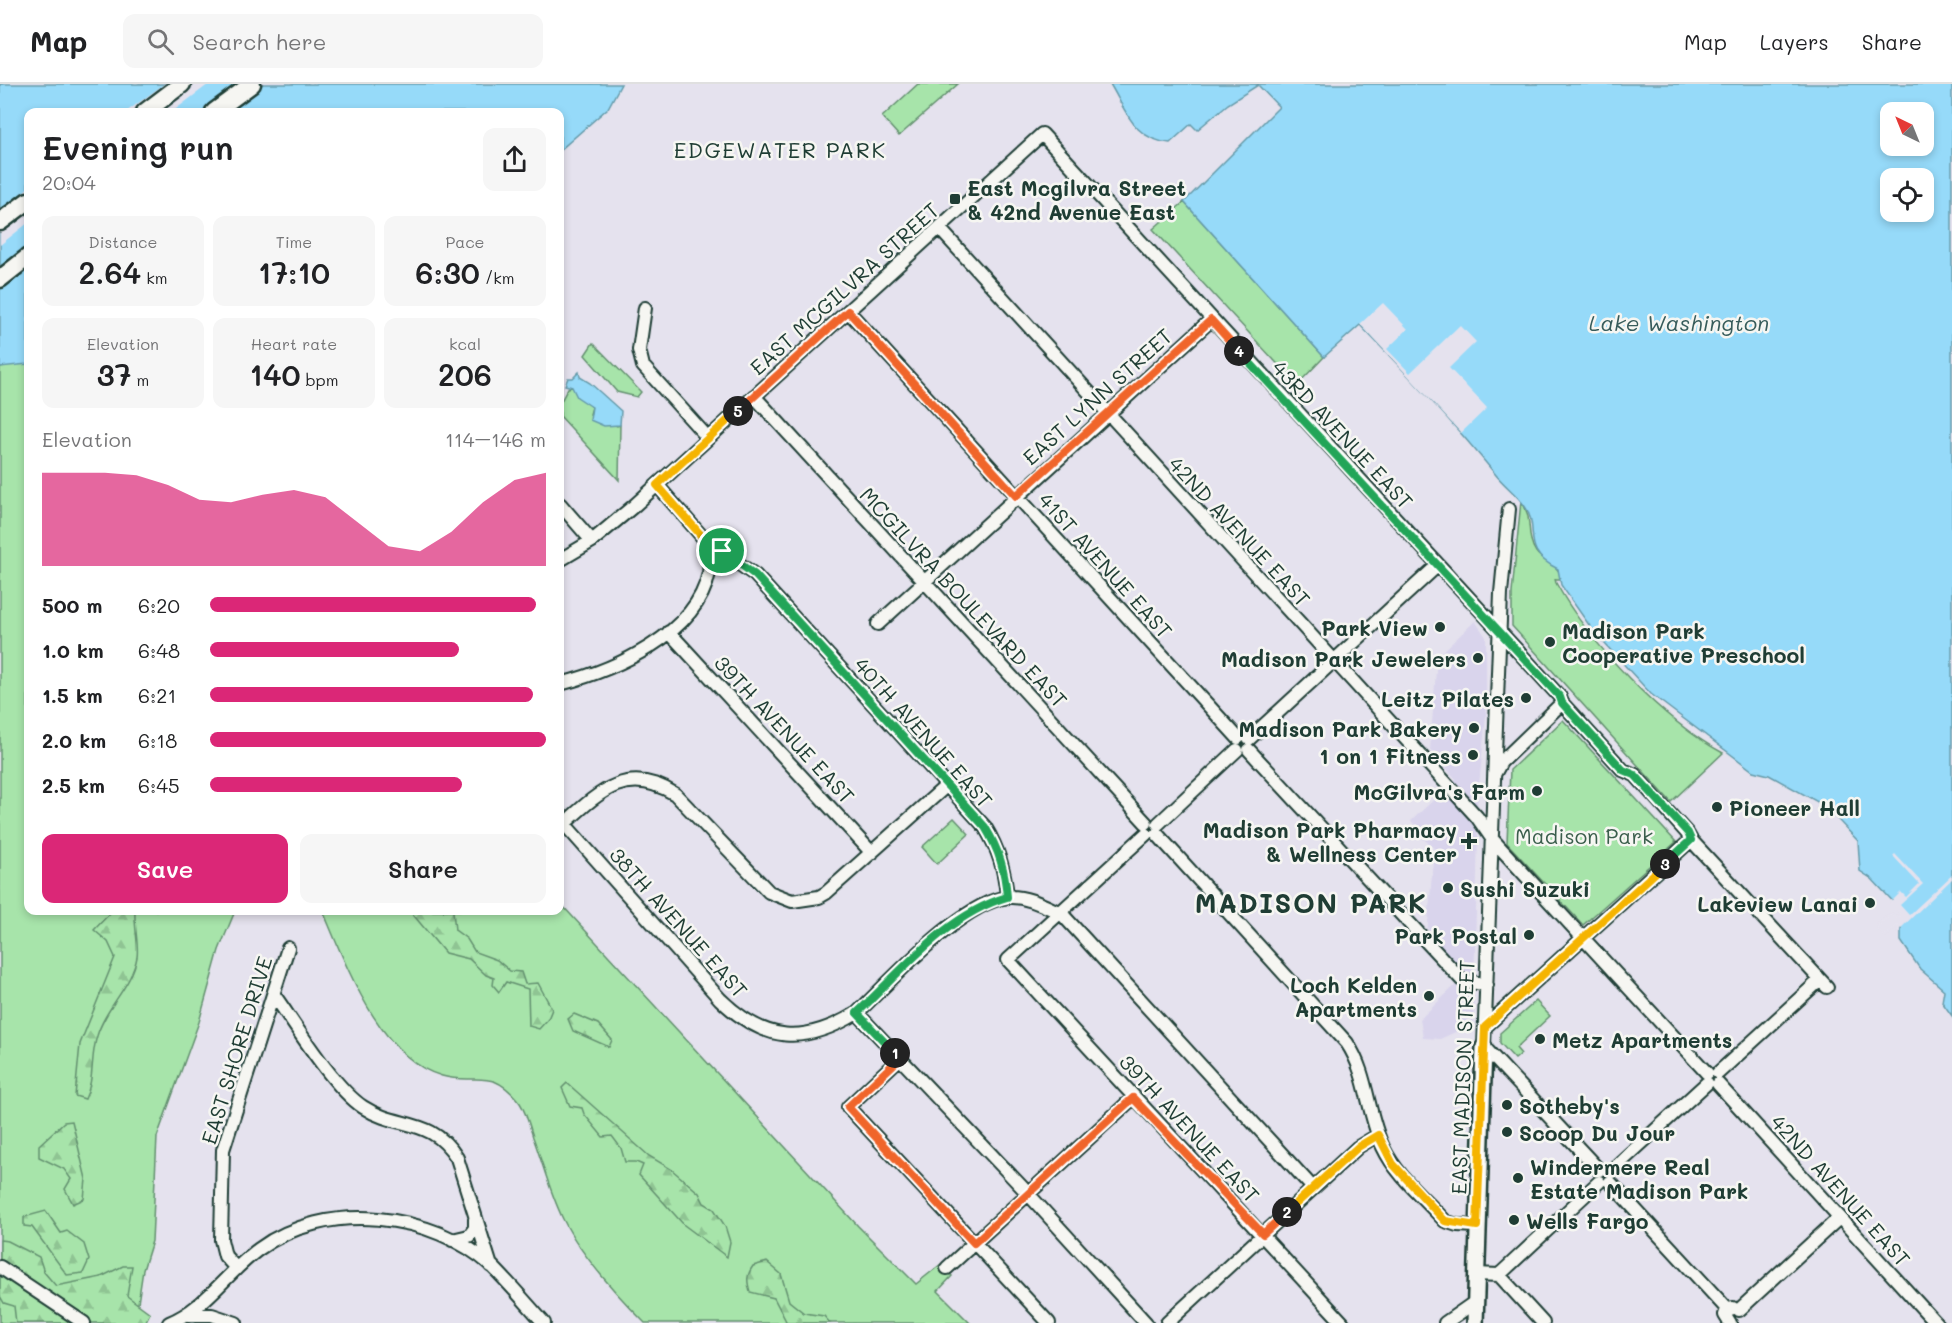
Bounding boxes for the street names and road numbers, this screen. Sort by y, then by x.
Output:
street label: EAST MCGILVRA STREET [744,196,944,380]
street label: EAST LYNN STREET [1017,322,1177,470]
street label: 43RD AVENUE EAST [1267,354,1419,514]
street label: 42ND AVENUE EAST [1163,450,1317,612]
street label: MCGILVRA BOULEVARD EAST [855,481,1073,713]
street label: 41ST AVENUE EAST [1033,486,1179,644]
street label: 39TH AVENUE EAST [709,649,861,809]
street label: 40TH AVENUE EAST [849,651,999,813]
street label: 38TH AVENUE EAST [604,841,754,1003]
street label: EAST SHORE DRIVE [195,953,277,1147]
street label: EAST MADISON STREET [1444,959,1480,1195]
street label: 39TH AVENUE EAST [1114,1048,1266,1208]
street label: 42ND AVENUE EAST [1765,1108,1917,1272]

